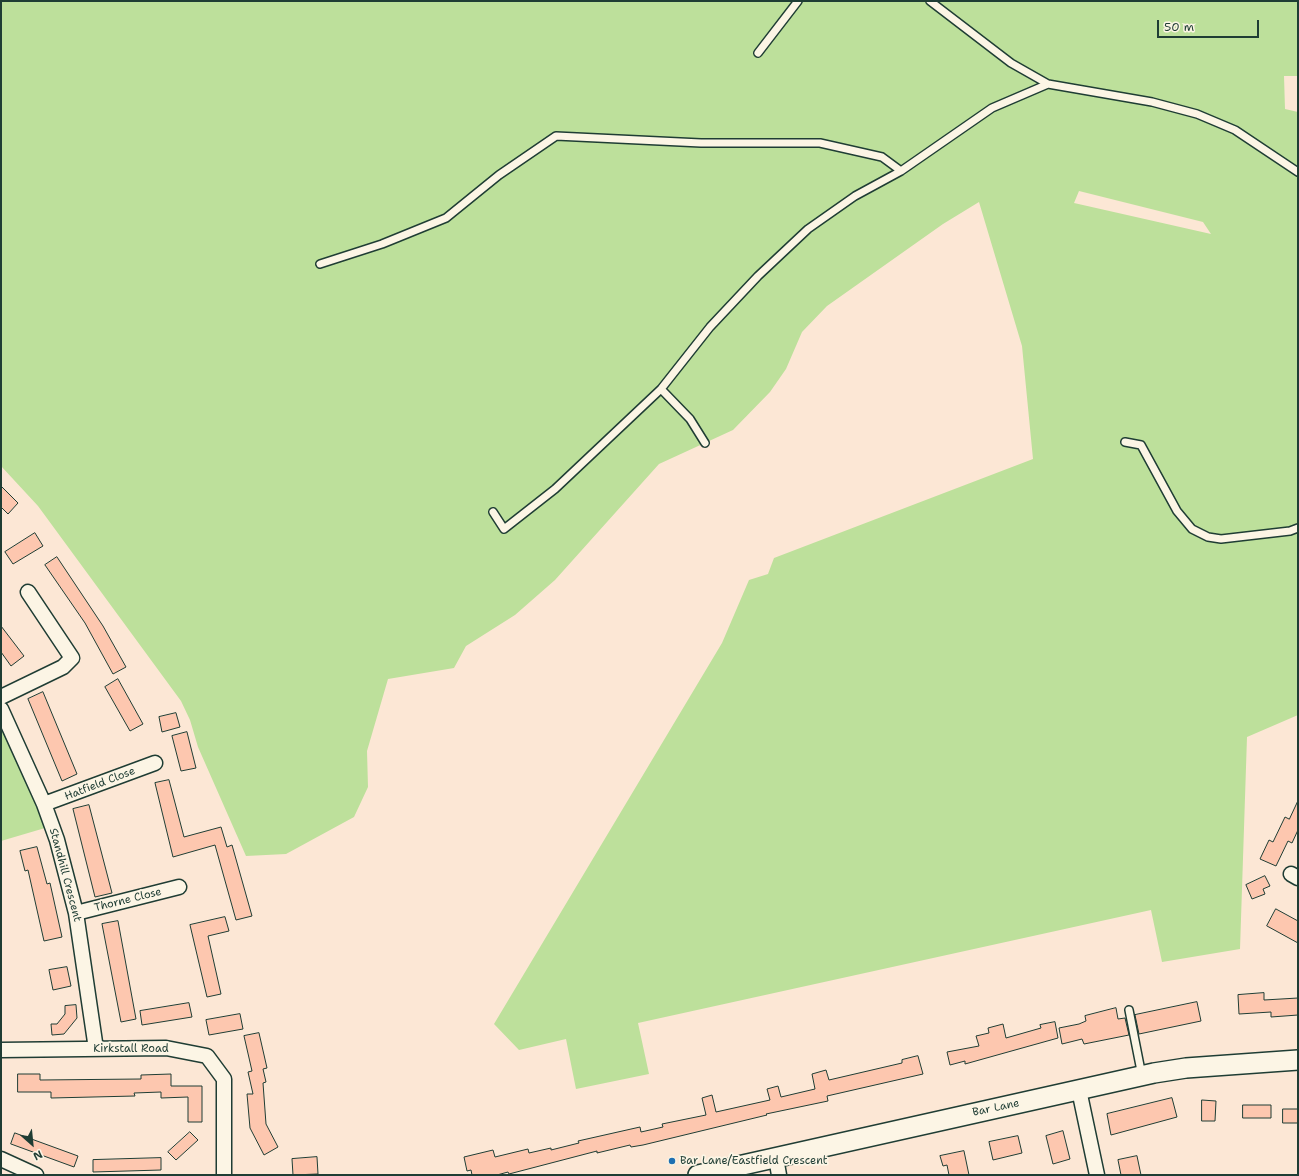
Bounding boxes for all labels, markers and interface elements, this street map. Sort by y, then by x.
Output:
scale bar [1159,12,1261,38]
text: 50 m [1164,19,1194,35]
street label: Hatfield Close [63,765,137,803]
street label: Standhill Crescent [46,827,84,923]
street label: Thorne Close [93,885,163,915]
street label: Kirkstall Road [93,1042,169,1056]
street label: Bar Lane [971,1097,1021,1119]
north arrow [12,1124,52,1164]
text: N [30,1146,45,1164]
place label: Bar Lane/Eastfield Crescent [680,1154,828,1168]
marker: Bar Lane/Eastfield Crescent [667,1156,677,1166]

